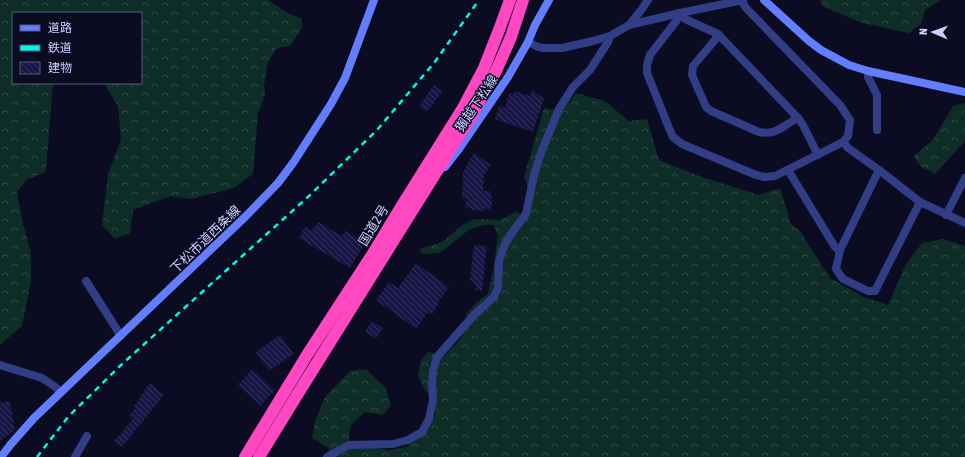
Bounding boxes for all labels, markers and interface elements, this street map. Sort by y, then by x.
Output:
legend [12,12,142,84]
north arrow [913,12,953,52]
text: 道路 [48,21,72,35]
text: N [917,28,929,35]
text: 鉄道 [48,41,72,55]
text: 建物 [48,61,72,75]
street label: 獺越下松線 [452,72,501,134]
street label: 下松市道西条線 [167,202,243,276]
street label: 国道2号 [355,202,391,248]

